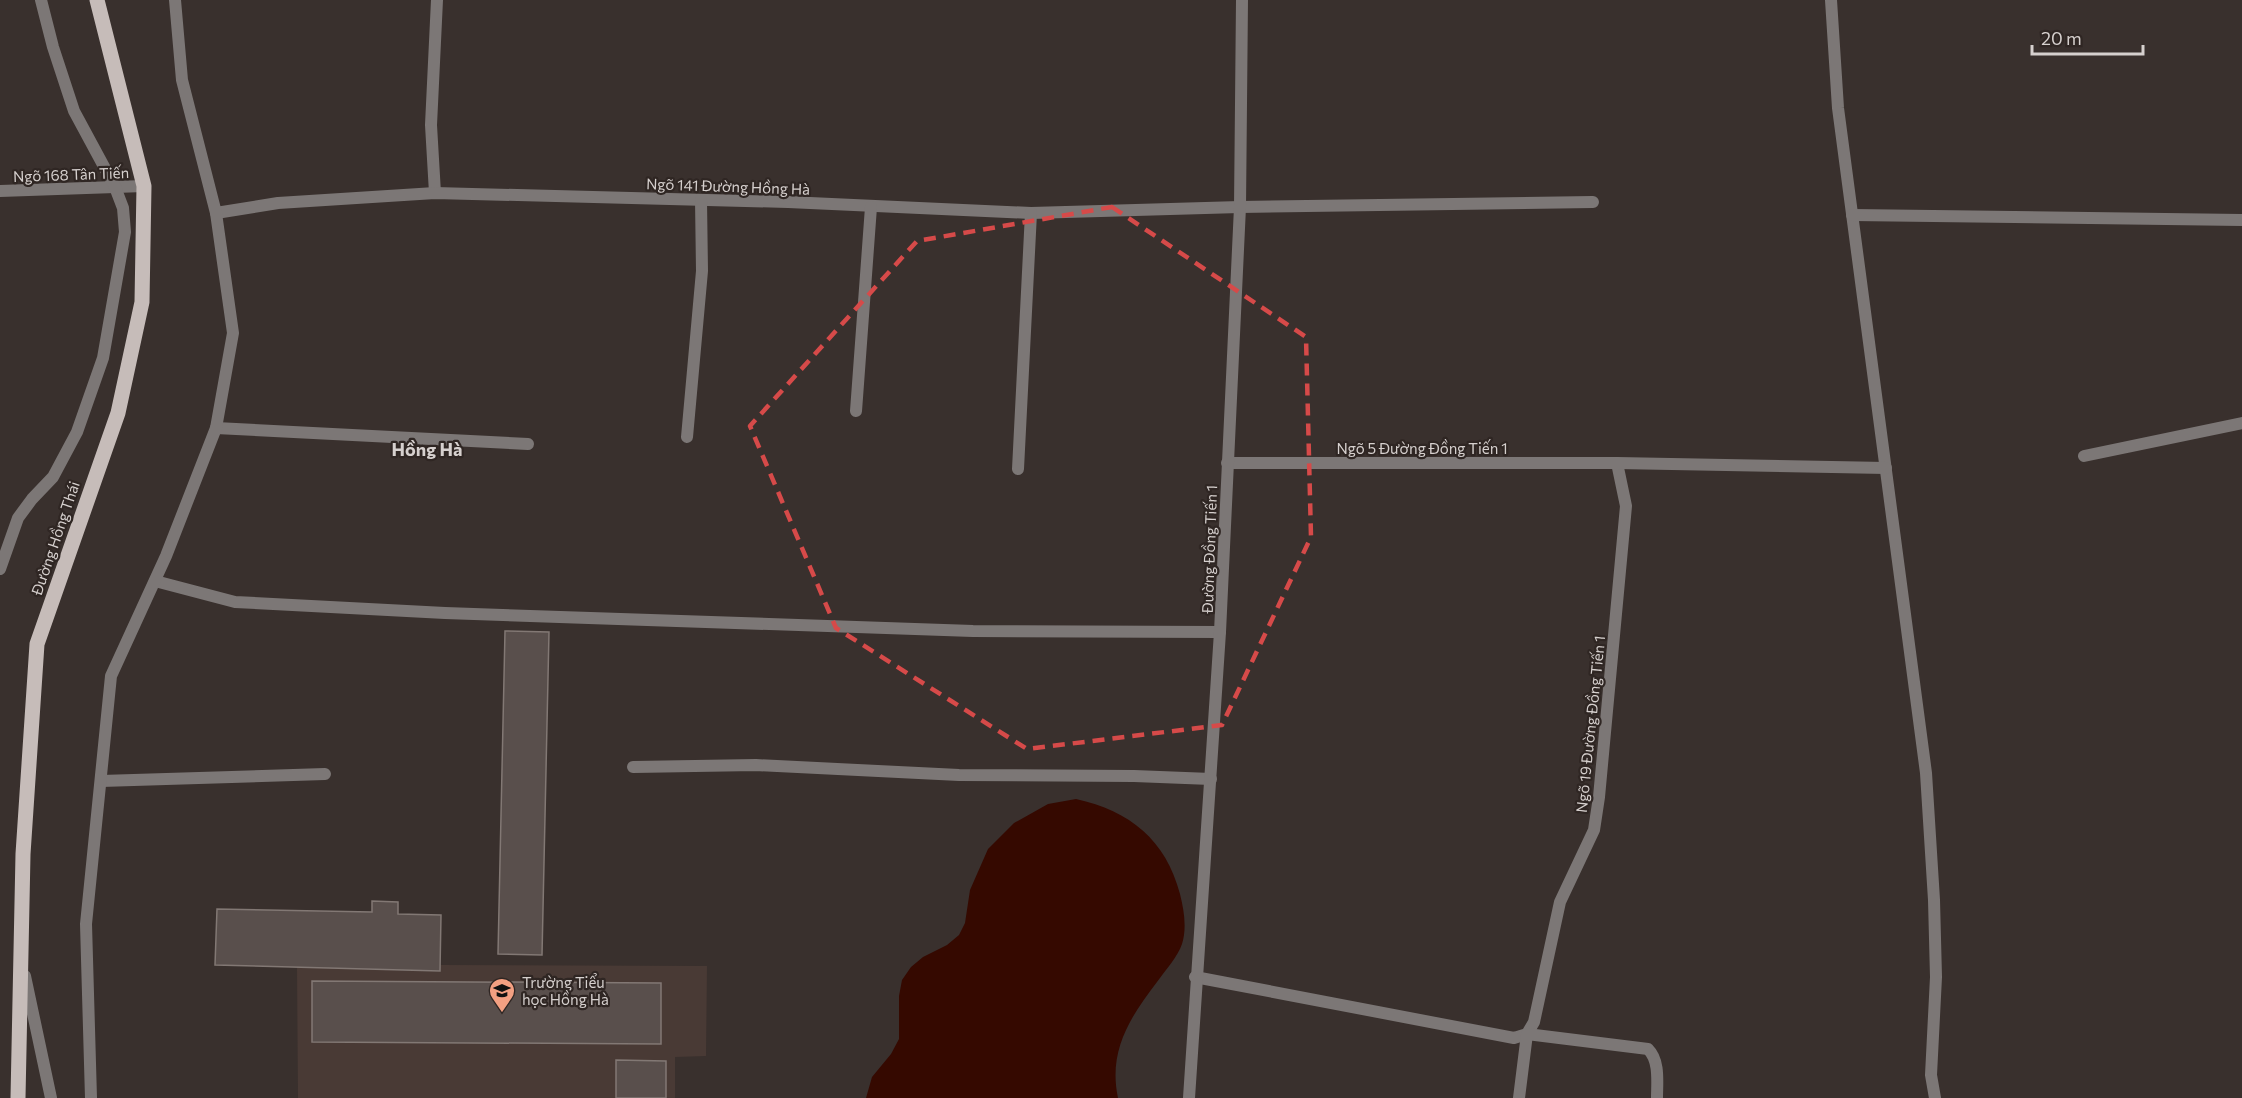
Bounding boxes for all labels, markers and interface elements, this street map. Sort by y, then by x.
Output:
scale bar [2032,18,2143,56]
text: 20 m [2041,27,2082,49]
street label: Ngõ 168 Tân Tiến [13,163,129,185]
street label: Ngõ 141 Đường Hồng Hà [646,174,810,198]
district label: Hồng Hà [392,438,462,460]
street label: Ngõ 5 Đường Đồng Tiến 1 [1336,439,1508,457]
street label: Đường Hồng Thái [27,479,83,598]
street label: Đường Đồng Tiến 1 [1198,484,1220,615]
street label: Ngõ 19 Đường Đồng Tiến 1 [1572,635,1608,813]
place label: Trường Tiểu học Hồng Hà [522,973,609,1008]
school or university icon: Trường Tiểu học Hồng Hà [487,976,517,1014]

